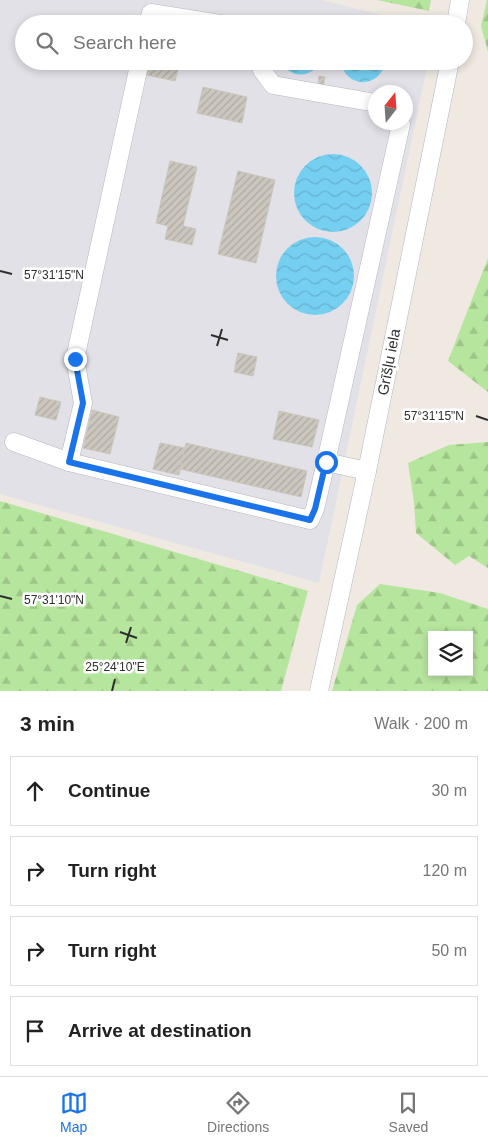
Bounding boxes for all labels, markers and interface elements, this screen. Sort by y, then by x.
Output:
search box [15,15,473,70]
icon: search [33,29,61,57]
text: Search here [73,32,177,53]
north arrow [368,85,413,130]
text: 57°31'15"N [24,268,84,282]
street label: Grīšļu iela [374,327,403,397]
route end [64,348,87,371]
text: 57°31'15"N [404,409,464,423]
route start [315,451,338,474]
text: 57°31'10"N [24,593,84,607]
map controls [428,631,473,676]
button: layers [428,631,473,676]
text: 25°24'10"E [85,660,145,674]
text: 3 min [20,712,75,735]
text: Walk · 200 m [374,715,468,732]
icon: ahead [21,777,49,805]
text: Continue [68,780,150,801]
text: 30 m [431,782,467,799]
icon: right [21,857,49,885]
text: Turn right [68,860,156,881]
text: 120 m [423,862,467,879]
icon: right [21,937,49,965]
text: Turn right [68,940,156,961]
text: 50 m [431,942,467,959]
icon: arrive [21,1017,49,1045]
text: Arrive at destination [68,1020,252,1041]
tab: Map [60,1089,88,1135]
tab: Directions [207,1089,269,1135]
tab: Saved [389,1089,428,1135]

